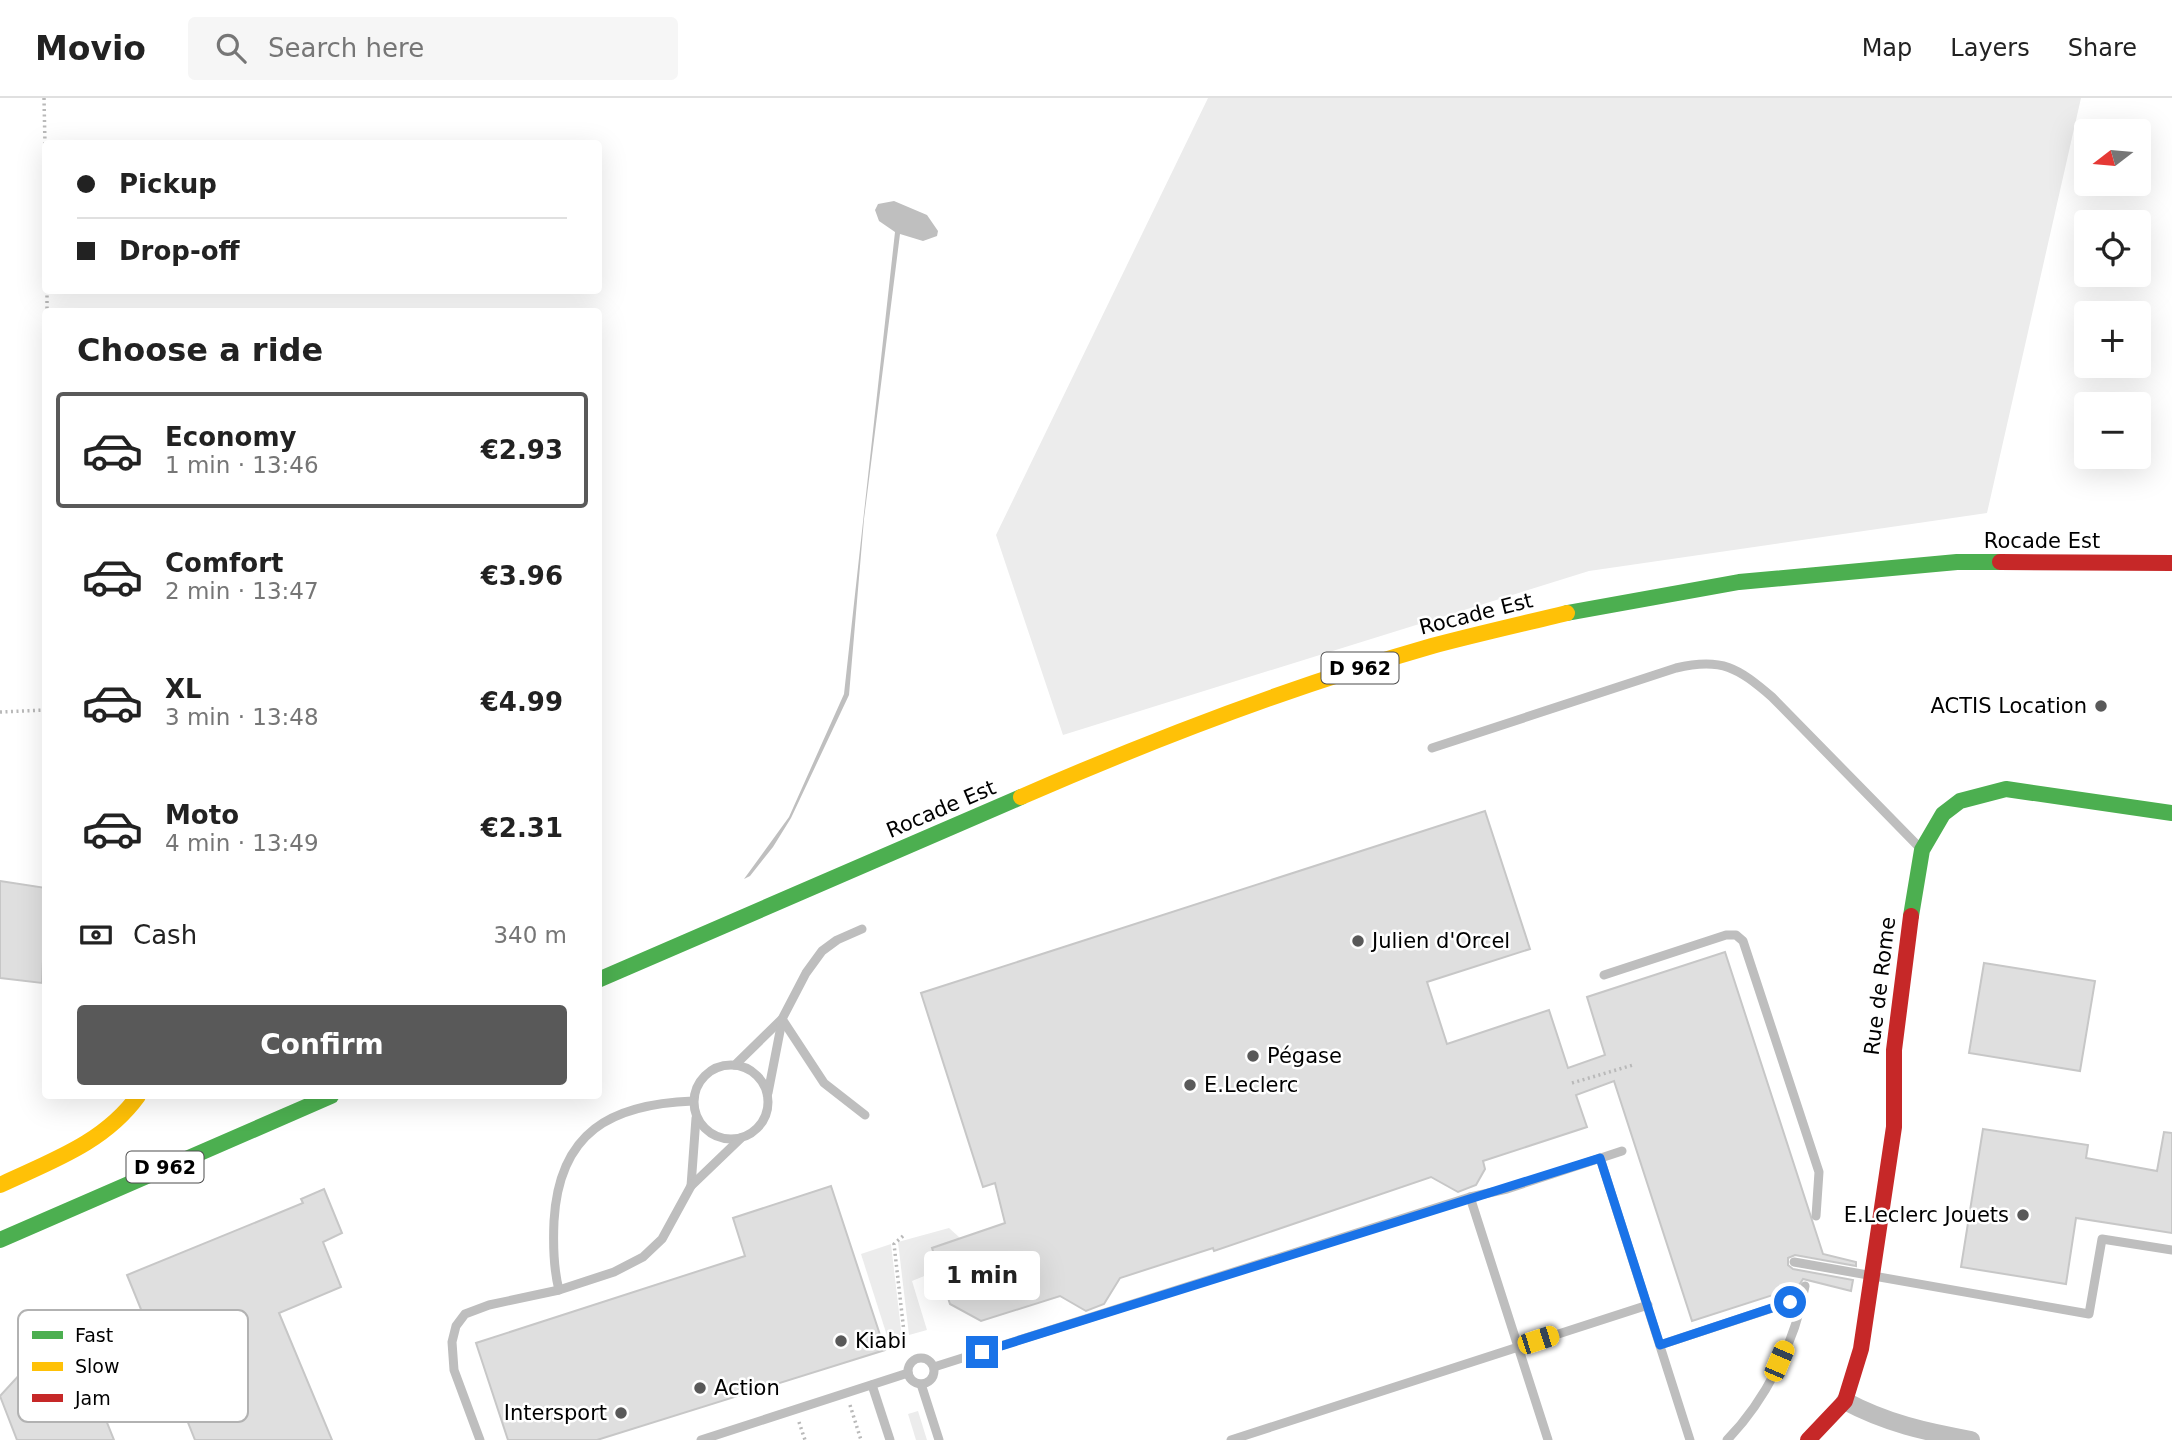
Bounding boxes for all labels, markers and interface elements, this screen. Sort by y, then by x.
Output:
search box [188,17,678,80]
text: Movio [35,29,146,68]
icon: search [212,29,250,67]
text: Search here [268,33,424,63]
text: Map [1862,34,1912,62]
text: Layers [1950,34,2030,62]
text: Share [2068,34,2137,62]
north arrow [2074,119,2151,196]
map controls [2074,119,2151,469]
text: Pickup [119,169,217,199]
button: locate [2074,210,2151,287]
text: Drop-off [119,236,240,266]
button: + [2074,301,2151,378]
text: Choose a ride [77,331,323,369]
button: − [2074,392,2151,469]
icon: car [81,419,144,482]
text: Economy [165,422,296,452]
text: €2.93 [481,435,563,465]
text: 1 min · 13:46 [165,452,319,478]
street label: Rocade Est [1984,529,2100,553]
icon: car [81,545,144,608]
text: Comfort [165,548,283,578]
text: €3.96 [481,561,563,591]
text: 2 min · 13:47 [165,578,319,604]
street label: Rocade Est [1417,588,1535,640]
road number: D 962 [1322,652,1398,684]
icon: car [81,671,144,734]
text: XL [165,674,202,704]
text: €4.99 [481,687,563,717]
place label: ACTIS Location [1930,694,2087,718]
marker: ACTIS Location [2093,698,2109,714]
text: 3 min · 13:48 [165,704,319,730]
street label: Rocade Est [883,775,999,843]
icon: car [81,797,144,860]
text: Moto [165,800,239,830]
text: €2.31 [481,813,563,843]
text: 4 min · 13:49 [165,830,319,856]
street label: Rue de Rome [1860,915,1900,1057]
icon: cash [77,916,115,954]
text: Cash [133,920,197,950]
text: 340 m [493,922,567,948]
place label: Julien d'Orcel [1370,929,1510,953]
marker: Julien d'Orcel [1350,933,1366,949]
button: Confirm [77,1005,567,1085]
place label: Pégase [1267,1044,1342,1068]
marker: Pégase [1245,1048,1261,1064]
place label: E.Leclerc [1204,1073,1298,1097]
marker: E.Leclerc [1182,1077,1198,1093]
road number: D 962 [127,1152,204,1182]
place label: E.Leclerc Jouets [1844,1203,2009,1227]
marker: E.Leclerc Jouets [2015,1207,2031,1223]
callout: 1 min [924,1250,1040,1300]
text: 1 min [946,1262,1018,1288]
route start [1774,1286,1806,1318]
legend [18,1310,248,1422]
text: Fast [75,1324,113,1346]
car [1515,1324,1562,1356]
place label: Kiabi [855,1329,907,1353]
marker: Kiabi [833,1333,849,1349]
route end [966,1336,998,1368]
car [1762,1338,1797,1384]
text: Slow [75,1355,120,1377]
place label: Action [714,1376,780,1400]
marker: Action [692,1380,708,1396]
text: Jam [74,1387,111,1409]
place label: Intersport [504,1401,607,1425]
marker: Intersport [613,1405,629,1421]

